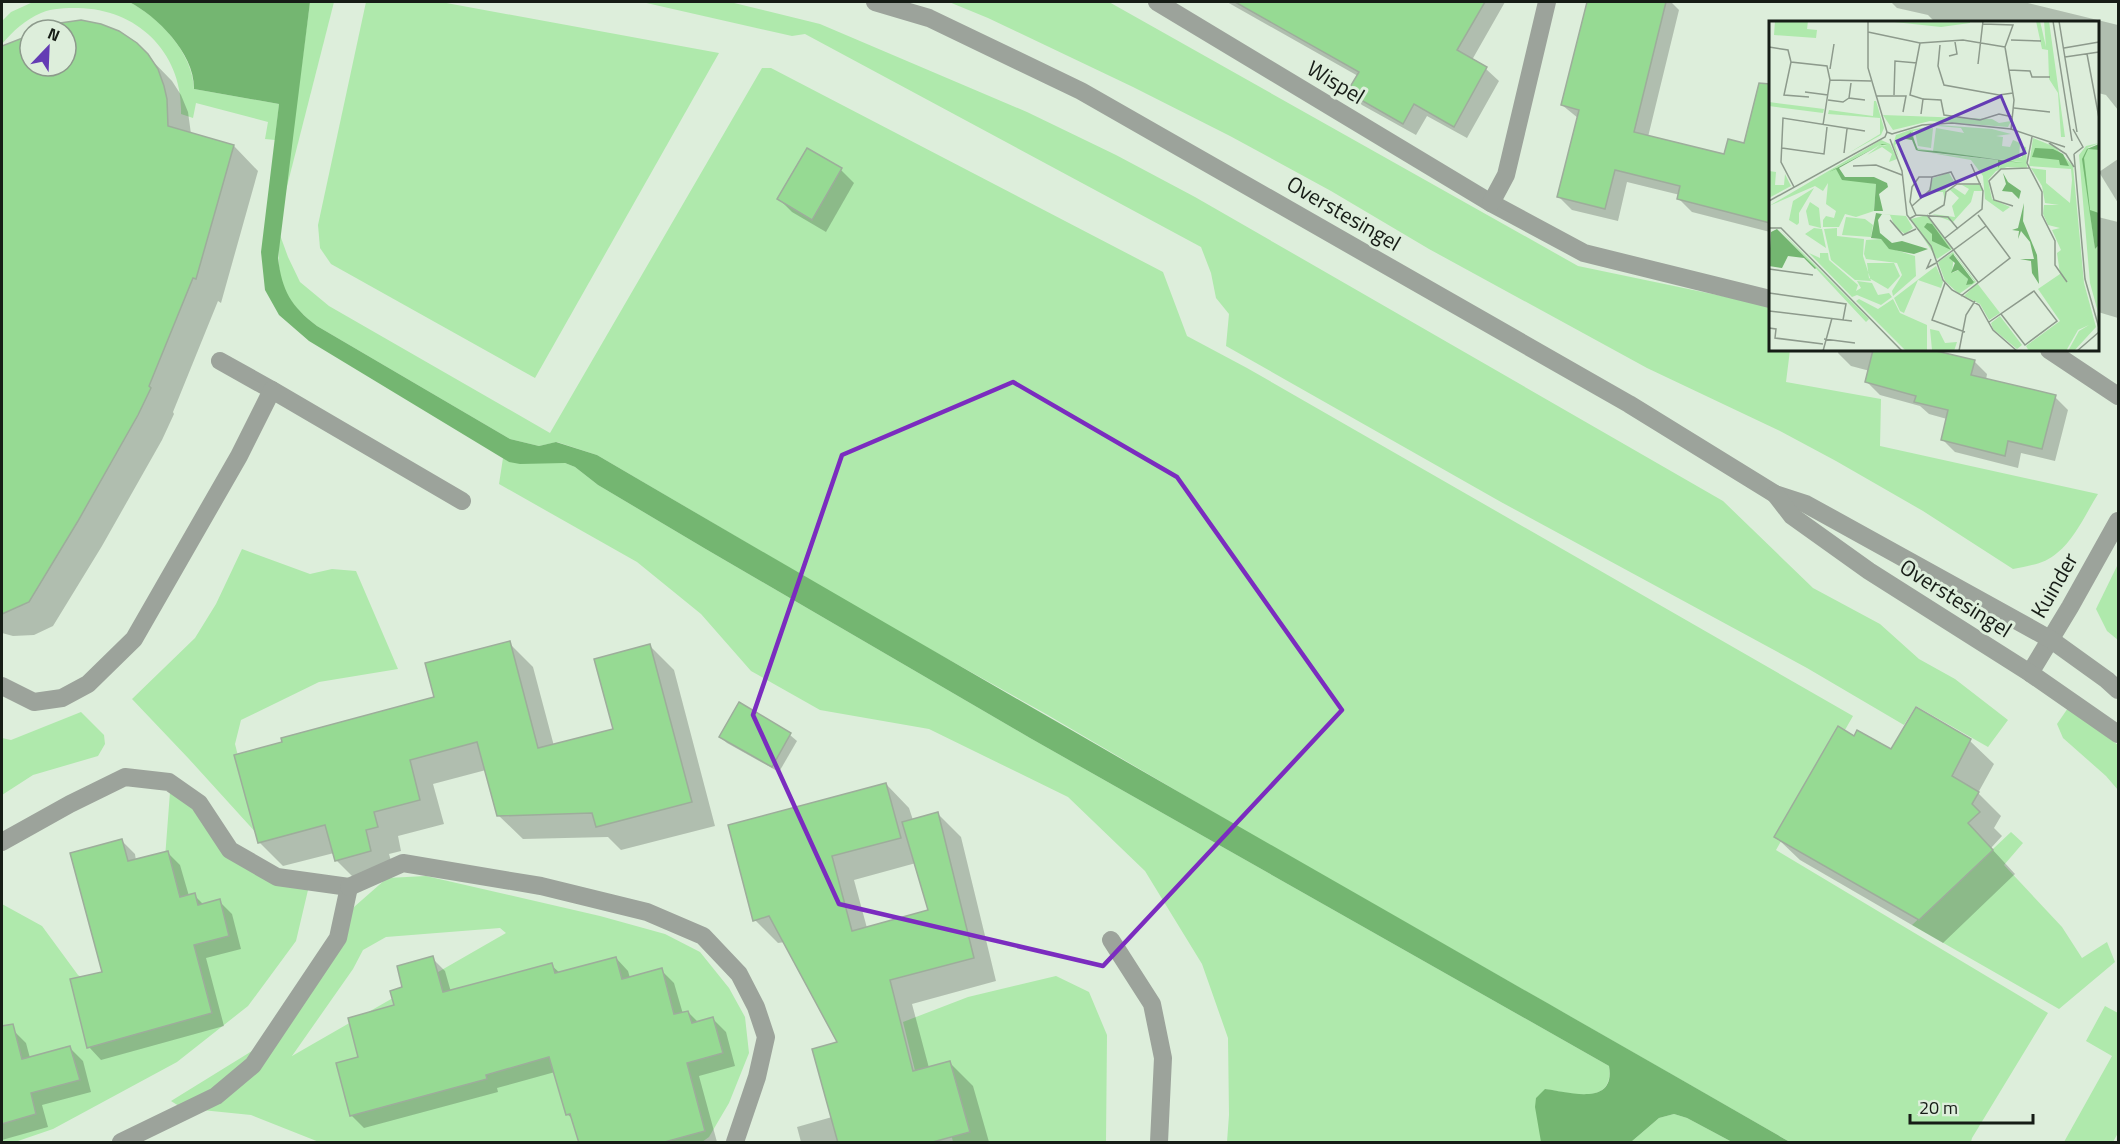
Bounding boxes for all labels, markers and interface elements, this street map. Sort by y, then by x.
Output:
north arrow [18,18,78,78]
text: N [44,21,64,47]
inset map [1769,21,2099,351]
street label: Wispel [1301,51,1371,113]
street label: Overstesingel [1280,167,1408,259]
street label: Kuinder [2022,545,2087,624]
street label: Overstesingel [1893,550,2019,646]
scale bar [1910,1087,2033,1125]
text: 20 m [1919,1094,1958,1121]

